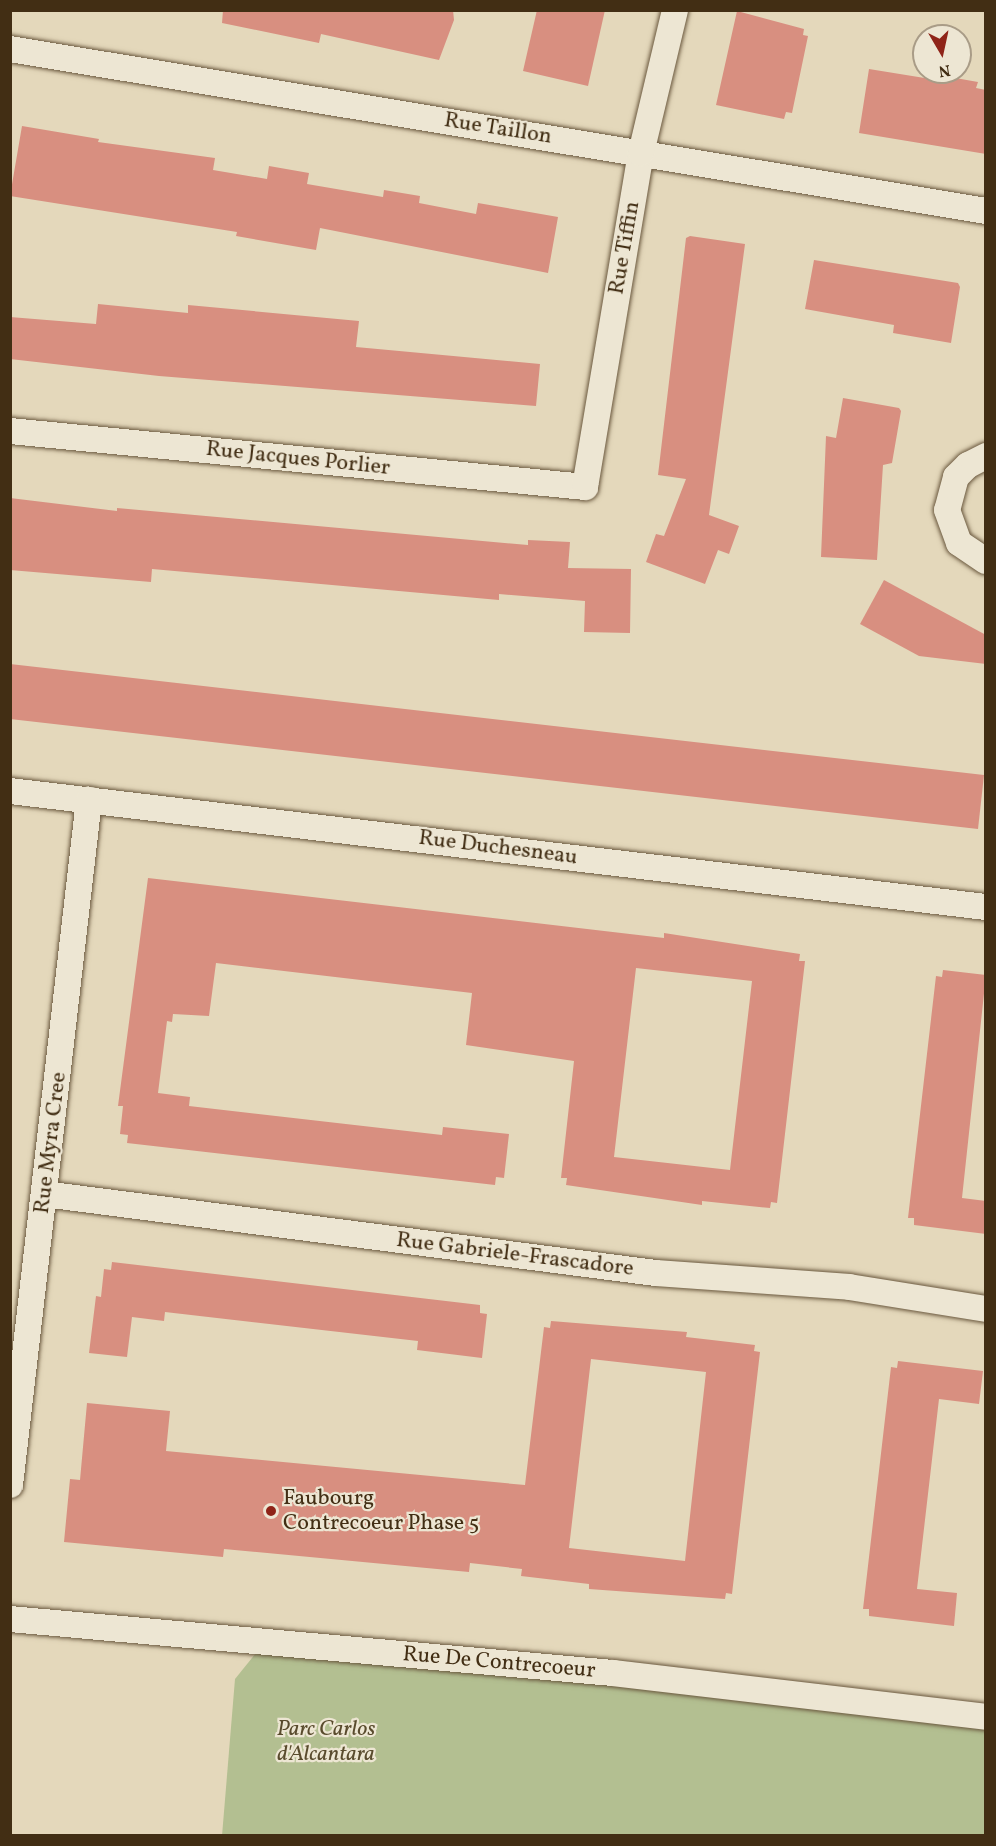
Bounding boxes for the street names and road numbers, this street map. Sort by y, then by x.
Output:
street label: Rue Taillon [442,107,554,151]
street label: Rue Tiffin [604,199,646,297]
street label: Rue Jacques Porlier [205,436,391,482]
street label: Rue Duchesneau [417,825,579,871]
street label: Rue Myra Cree [29,1071,73,1215]
street label: Rue Gabriele-Frascadore [395,1227,635,1283]
street label: Rue De Contrecoeur [402,1641,596,1685]

